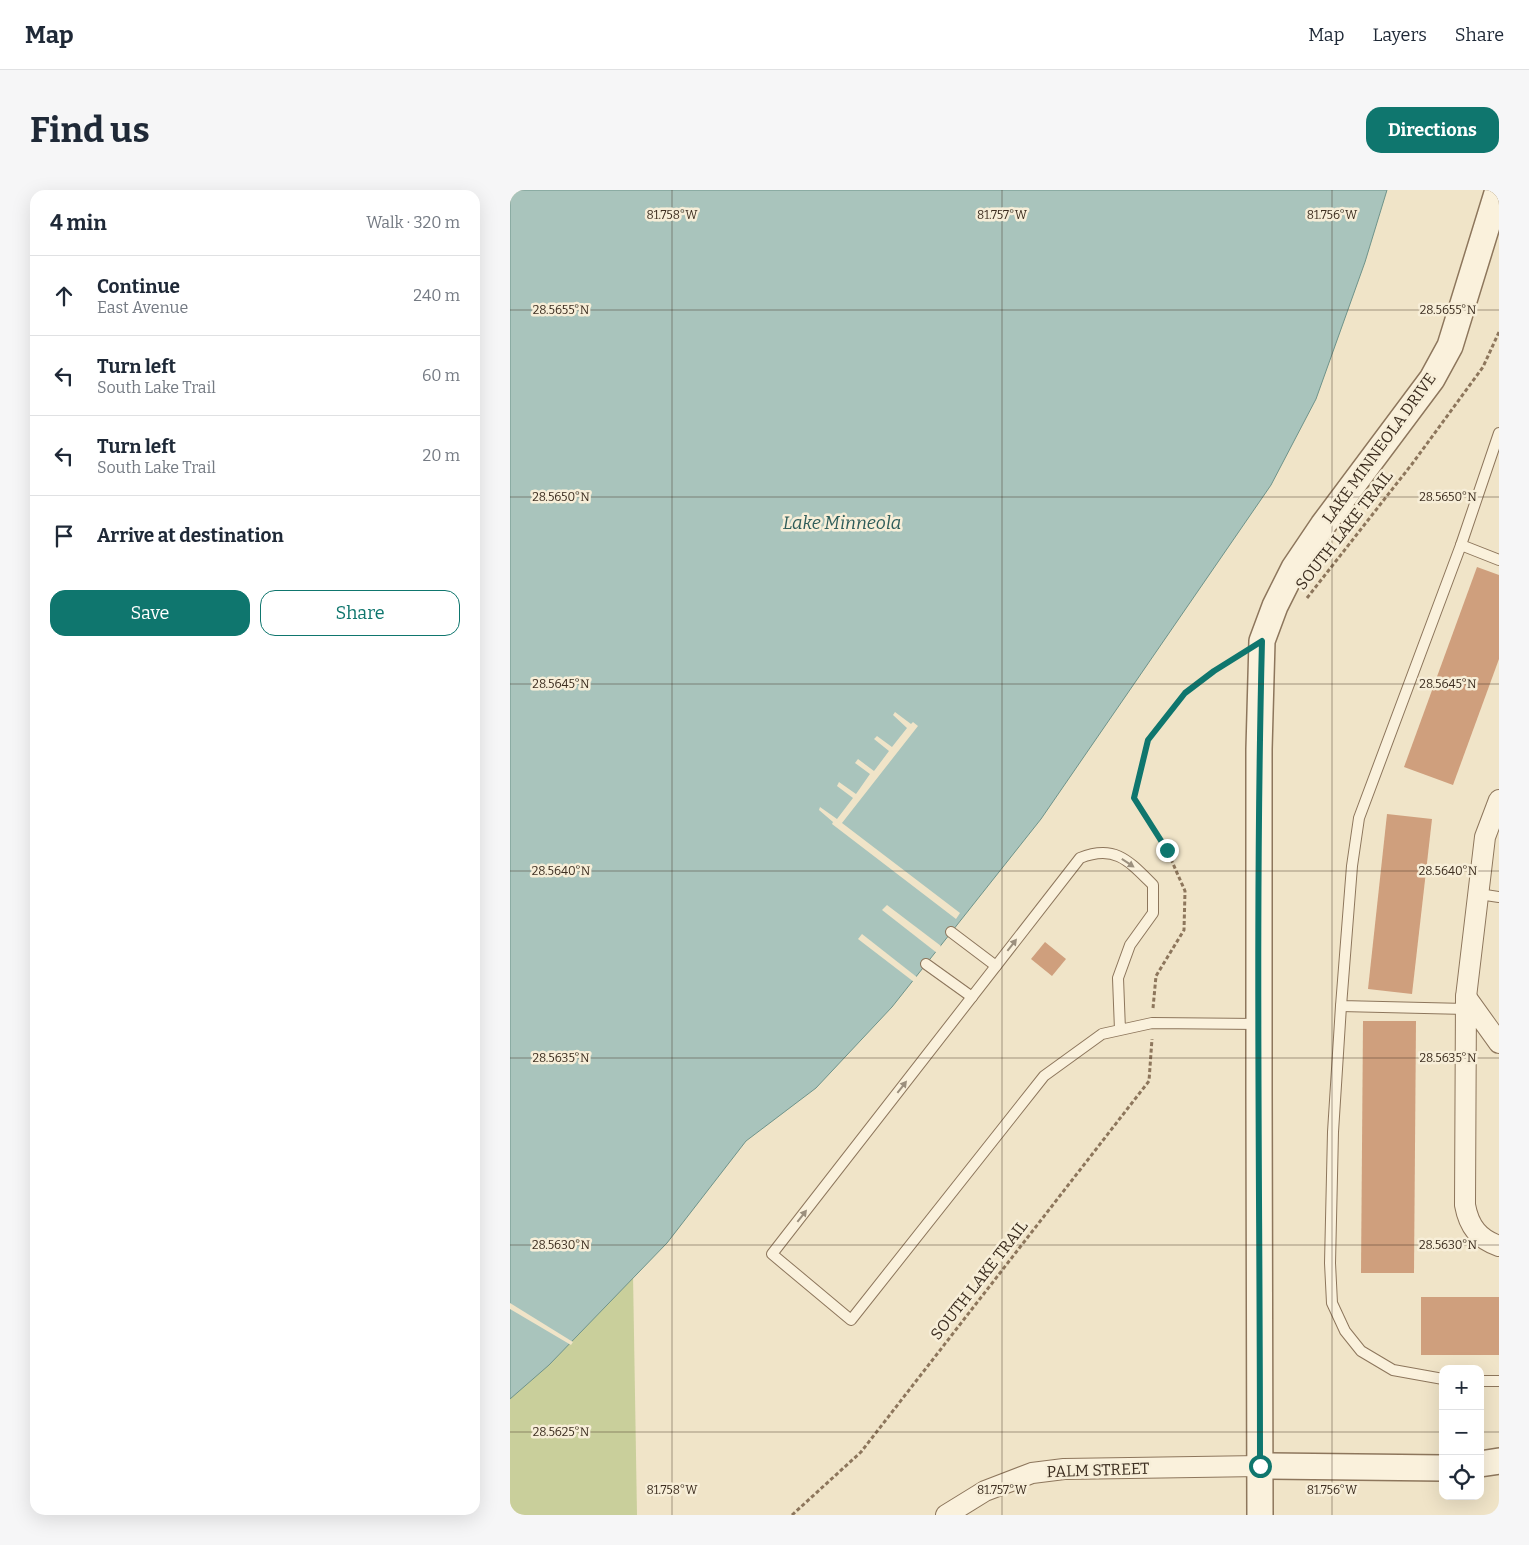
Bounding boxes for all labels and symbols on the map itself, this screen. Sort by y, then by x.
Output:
text: 81.758°W [646,208,698,222]
text: 81.757°W [977,208,1028,222]
text: 81.756°W [1307,208,1358,222]
text: 28.5655°N [533,303,590,317]
text: 28.5655°N [1420,303,1477,317]
street label: LAKE MINNEOLA DRIVE [1318,369,1440,527]
street label: SOUTH LAKE TRAIL [1291,466,1397,594]
text: 28.5650°N [532,490,590,504]
text: 28.5650°N [1419,490,1477,504]
water label: Lake Minneola [783,512,901,534]
text: 28.5645°N [532,677,590,691]
text: 28.5645°N [1419,677,1477,691]
route end [1156,839,1179,862]
one-way arrow [1121,858,1135,867]
text: 28.5640°N [532,864,591,878]
text: 28.5640°N [1419,864,1478,878]
one-way arrow [1007,939,1018,952]
text: 28.5635°N [533,1051,590,1065]
text: 28.5635°N [1420,1051,1477,1065]
one-way arrow [896,1081,907,1094]
one-way arrow [796,1209,807,1222]
street label: SOUTH LAKE TRAIL [926,1216,1032,1344]
text: 28.5630°N [532,1238,591,1252]
text: 28.5630°N [1419,1238,1478,1252]
text: 28.5625°N [533,1425,590,1439]
route start [1249,1455,1272,1478]
street label: PALM STREET [1046,1459,1150,1481]
text: 81.758°W [646,1483,698,1497]
text: 81.757°W [977,1483,1028,1497]
text: 81.756°W [1307,1483,1358,1497]

